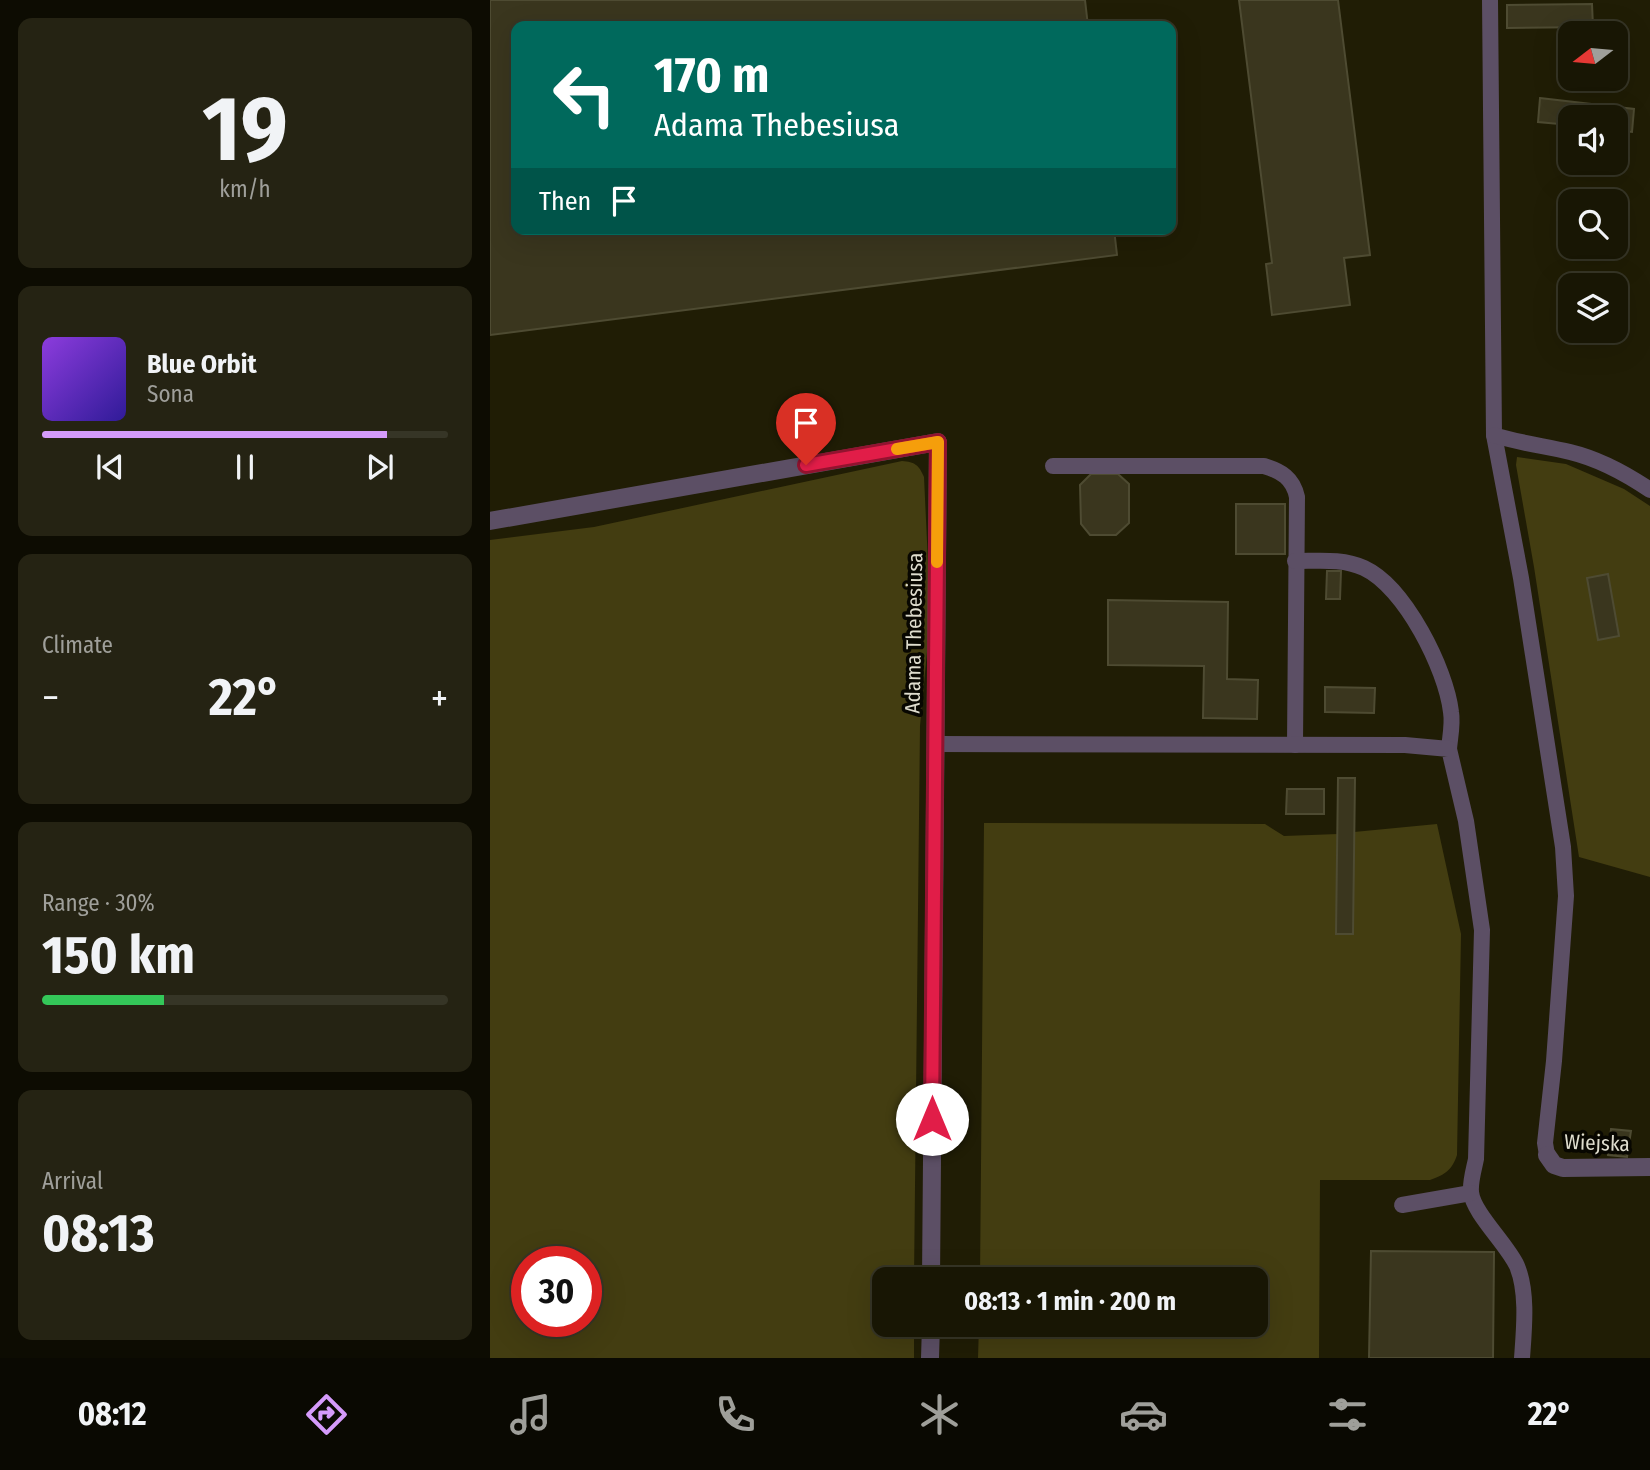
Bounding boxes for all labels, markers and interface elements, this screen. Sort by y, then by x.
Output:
north arrow [1558,21,1628,91]
map controls [1558,21,1628,343]
text: 170 m [654,46,770,105]
icon: left [539,49,630,140]
text: 19 [202,75,288,184]
button: sound [1558,105,1628,175]
text: Adama Thebesiusa [654,106,899,144]
text: km/h [219,175,271,203]
icon: arrive [605,182,643,220]
text: Then [539,186,591,217]
button: search [1558,189,1628,259]
button: layers [1558,273,1628,343]
text: Blue Orbit [147,349,257,380]
text: Sona [147,380,194,408]
pin [776,393,836,465]
icon: arrive [787,404,825,442]
icon: previous [91,448,129,486]
icon: pause [226,448,264,486]
icon: next [361,448,399,486]
street label: Adama Thebesiusa [900,552,928,714]
text: Climate [42,631,113,659]
text: 22° [209,666,281,729]
text: − [42,675,59,721]
text: + [431,675,448,721]
text: Range · 30% [42,889,155,917]
text: 150 km [42,924,195,987]
position arrow [895,1082,969,1156]
street label: Wiejska [1564,1129,1630,1157]
text: Arrival [42,1167,103,1195]
text: 08:13 [42,1202,155,1265]
speed limit sign: 30 [511,1246,602,1337]
text: 08:13 · 1 min · 200 m [964,1286,1176,1317]
icon: directions [302,1390,351,1439]
icon: music [506,1390,555,1439]
icon: phone [711,1390,760,1439]
icon: climate [915,1390,964,1439]
icon: car [1119,1390,1168,1439]
icon: filters [1323,1390,1372,1439]
text: 08:12 [78,1395,147,1433]
text: 22° [1528,1395,1572,1433]

